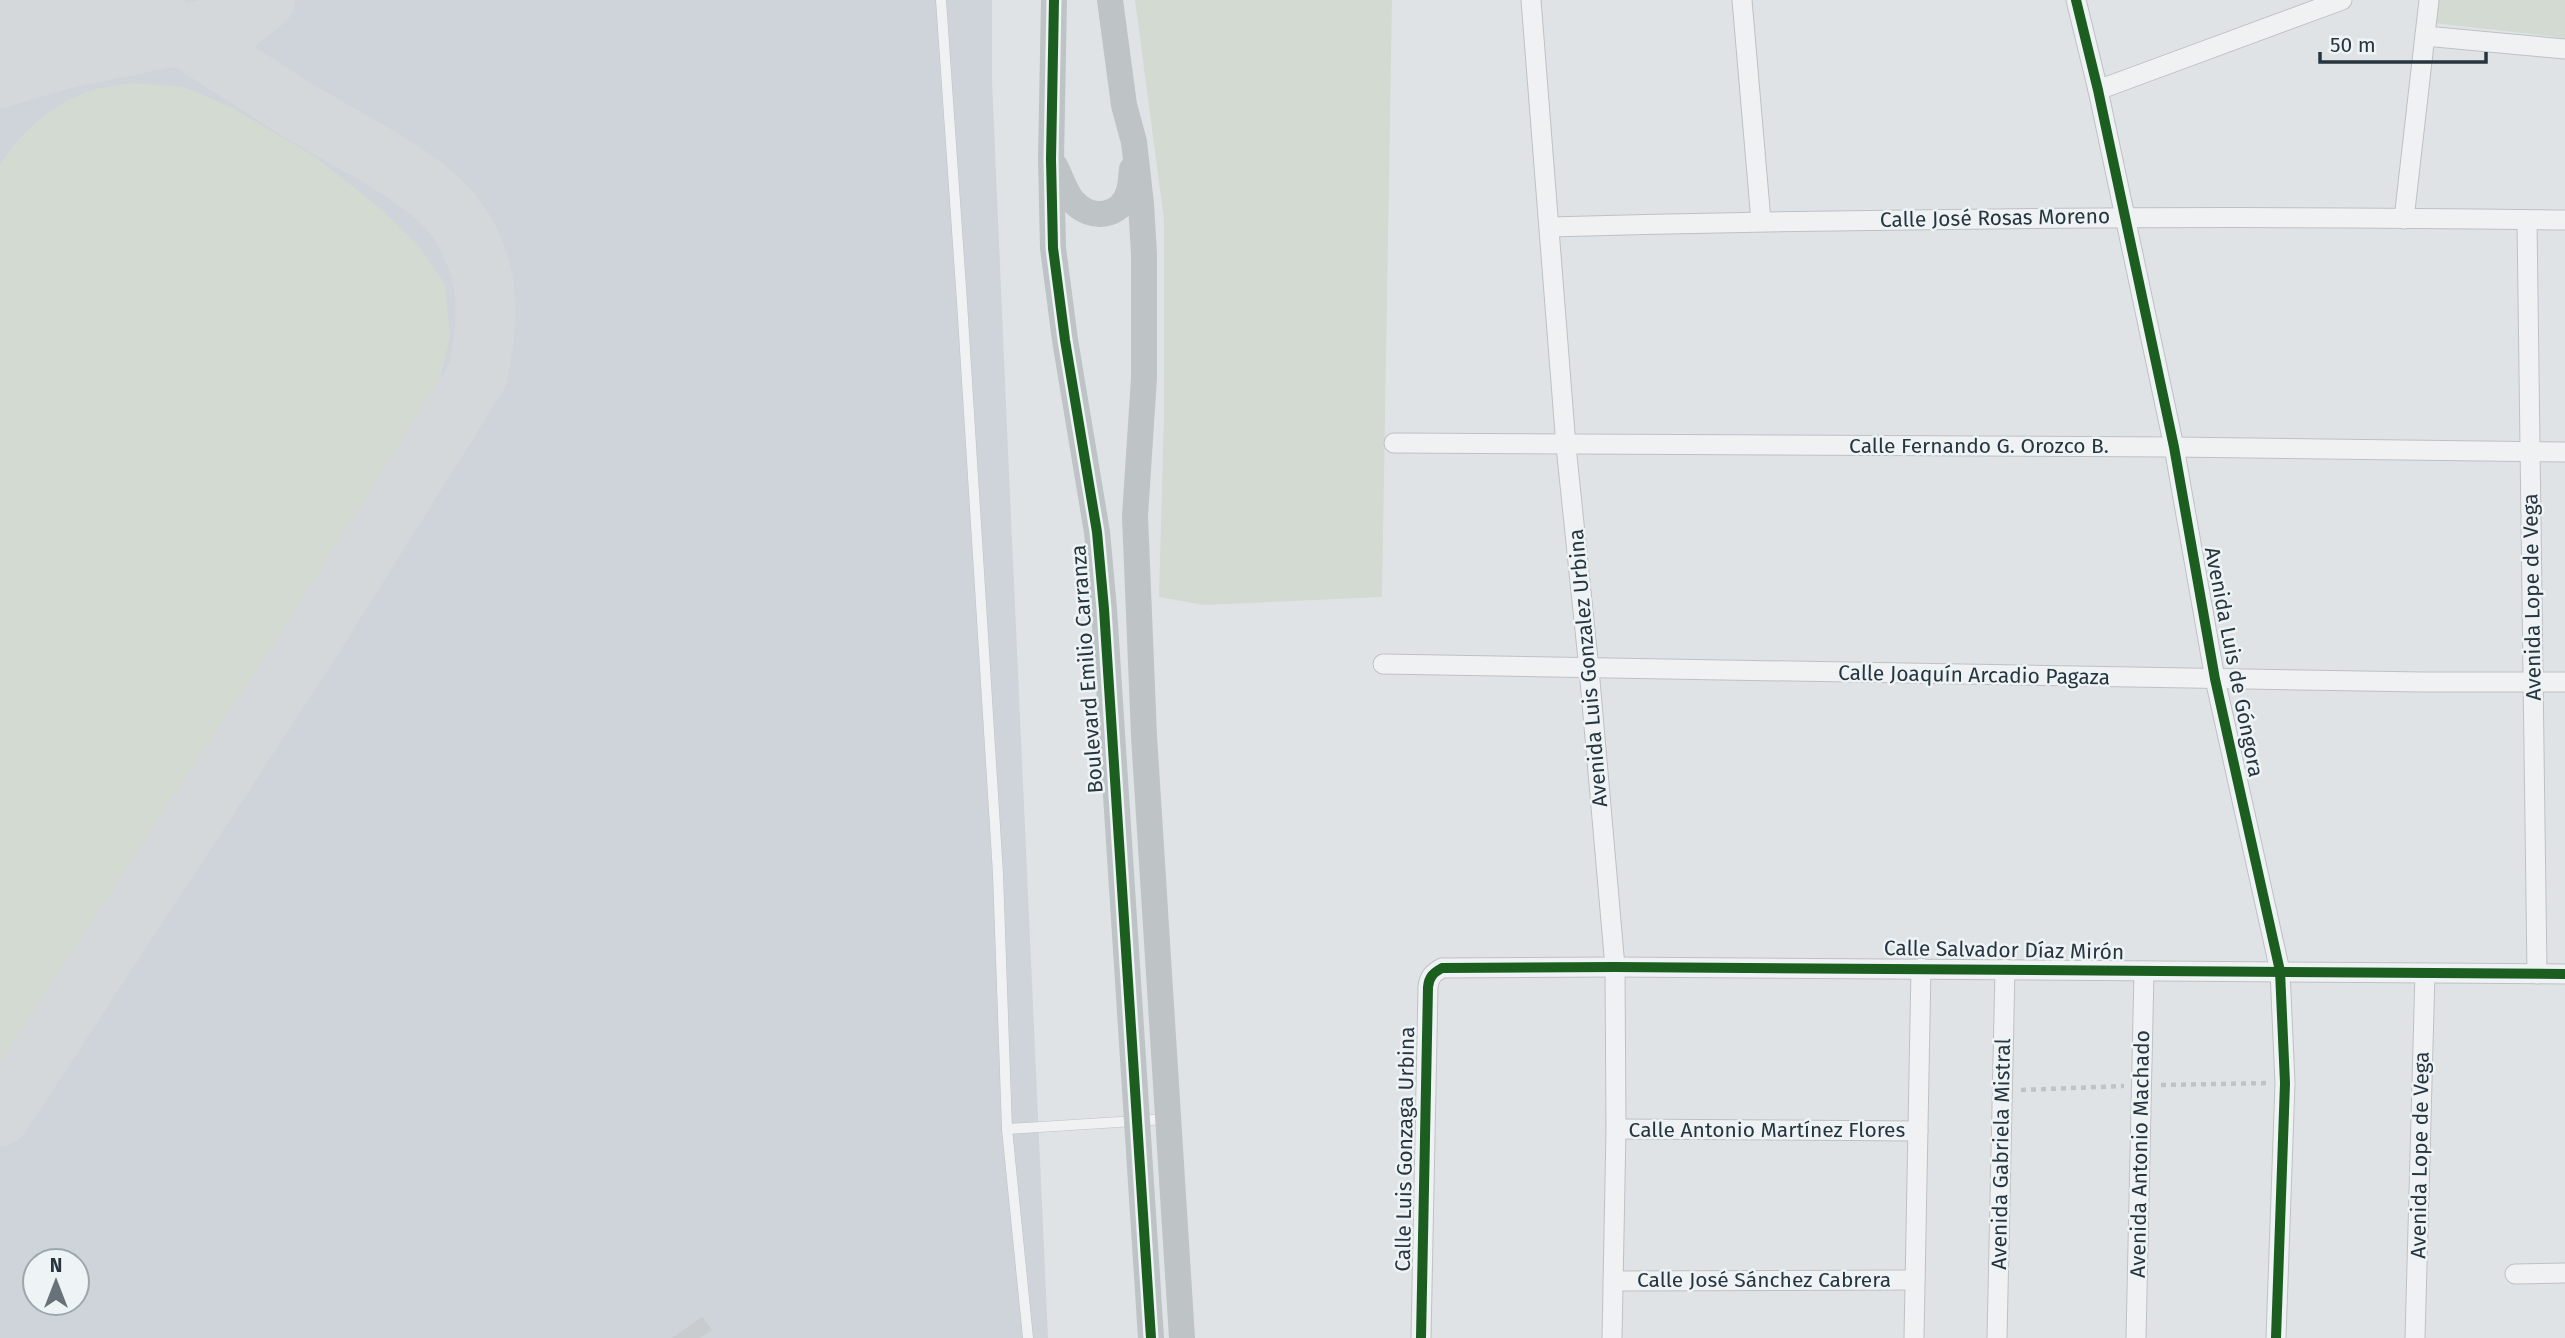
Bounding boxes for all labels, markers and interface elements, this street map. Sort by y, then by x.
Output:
scale bar [2320,21,2486,65]
text: 50 m [2330,32,2376,58]
street label: Calle José Rosas Moreno [1880,203,2110,233]
street label: Calle Fernando G. Orozco B. [1849,433,2109,459]
street label: Avenida Lope de Vega [2517,493,2547,701]
street label: Avenida Luis Gonzalez Urbina [1563,528,1613,808]
street label: Boulevard Emilio Carranza [1065,544,1109,794]
street label: Avenida Luis de Góngora [2199,545,2269,779]
street label: Calle Joaquín Arcadio Pagaza [1838,660,2110,690]
street label: Calle Salvador Díaz Mirón [1884,935,2124,965]
street label: Calle Luis Gonzaga Urbina [1390,1026,1420,1272]
street label: Avenida Antonio Machado [2125,1030,2155,1278]
street label: Avenida Gabriela Mistral [1986,1038,2016,1270]
street label: Avenida Lope de Vega [2405,1051,2435,1259]
street label: Calle Antonio Martínez Flores [1629,1117,1906,1143]
north arrow [21,1247,91,1317]
text: N [50,1254,62,1277]
street label: Calle José Sánchez Cabrera [1637,1267,1891,1293]

